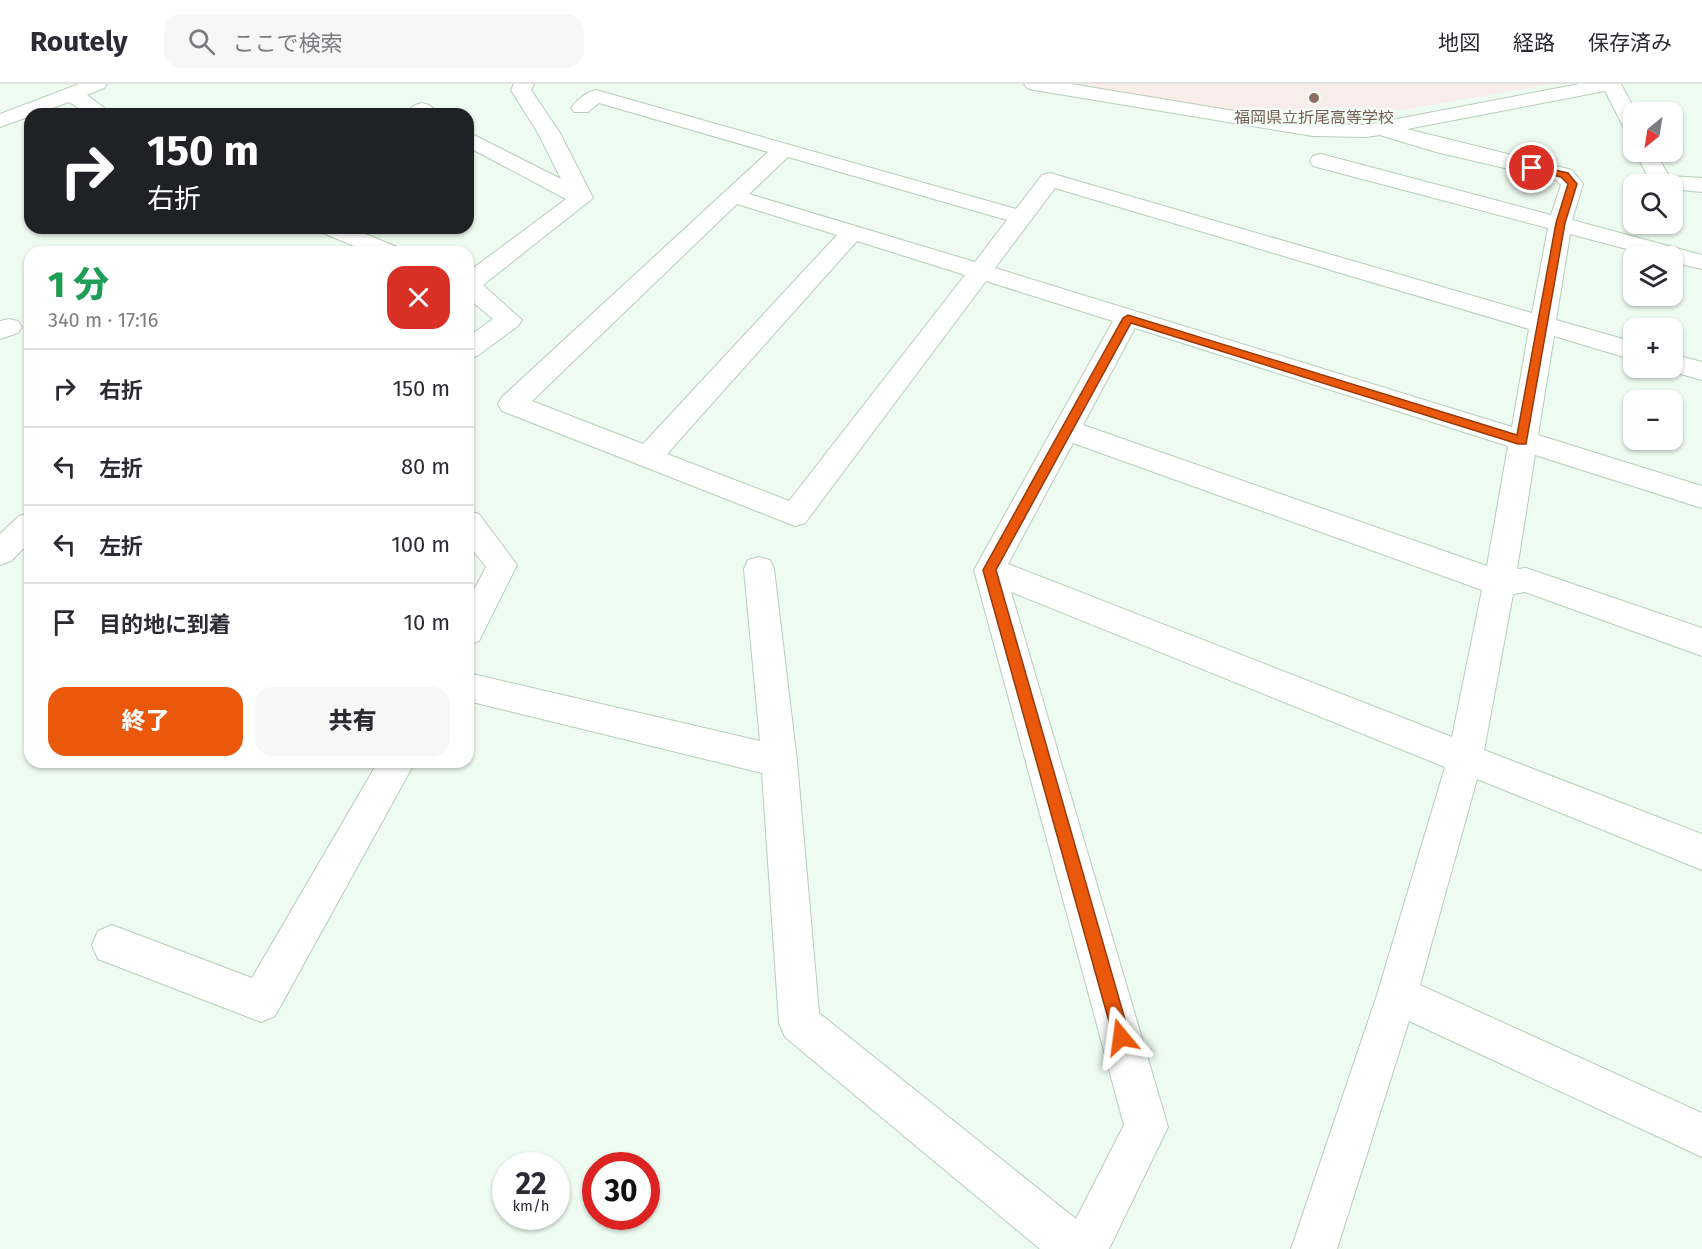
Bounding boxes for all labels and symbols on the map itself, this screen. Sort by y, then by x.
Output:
marker: 福岡県立折尾高等学校 [1307,91,1321,105]
north arrow [1623,102,1683,162]
place label: 福岡県立折尾高等学校 [1234,108,1394,127]
pin [1506,142,1557,193]
position arrow [1089,1005,1153,1069]
speed limit sign: 30 [582,1152,660,1230]

